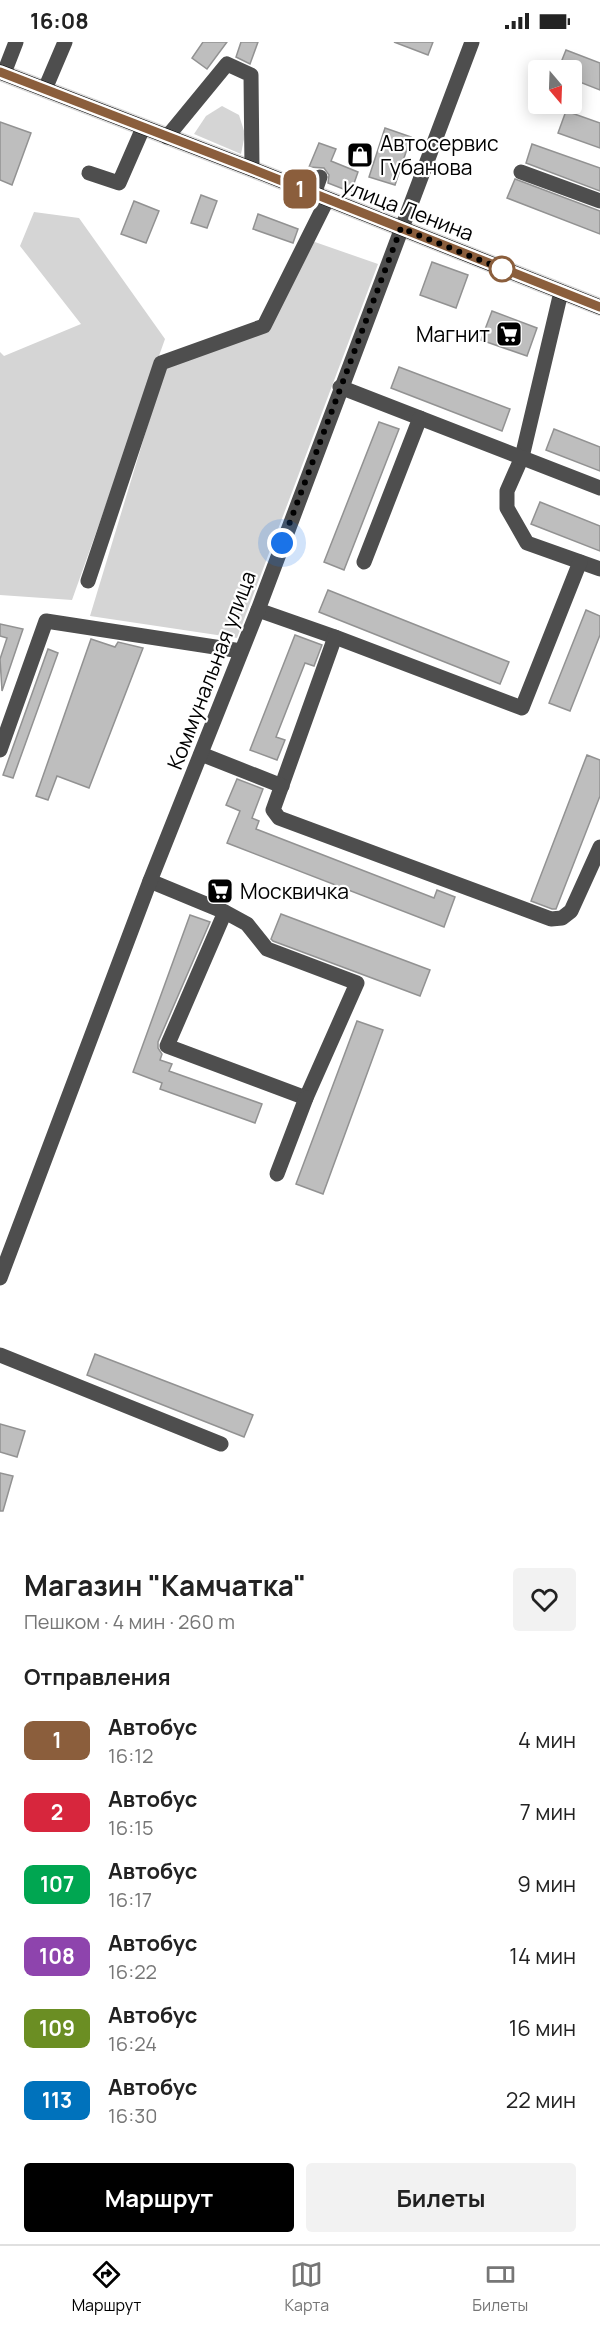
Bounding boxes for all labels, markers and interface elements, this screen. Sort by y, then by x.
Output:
text: 16:08 [30,6,89,36]
north arrow [528,60,582,114]
map controls [528,60,582,114]
place label: Автосервис Губанова [380,129,499,181]
shop icon: Автосервис Губанова [345,140,375,170]
line badge: 1 [280,170,320,208]
street label: улица Ленина [338,171,478,247]
text: 1 [295,175,305,203]
unlabelled marker [489,256,515,282]
supermarket icon: Магнит [494,319,524,349]
place label: Магнит [416,320,490,348]
your location [267,528,297,558]
street label: Коммунальная улица [160,567,262,773]
supermarket icon: Москвичка [205,876,235,906]
place label: Москвичка [240,877,349,905]
text: Магазин "Камчатка" [24,1566,306,1604]
button: heart [513,1568,576,1631]
text: Пешком · 4 мин · 260 m [24,1608,235,1635]
text: Отправления [24,1662,171,1692]
text: Автобус [108,1712,197,1742]
text: 4 мин [518,1725,576,1755]
text: 1 [52,1726,62,1754]
text: 16:12 [108,1742,153,1769]
text: Автобус [108,1784,197,1814]
text: 7 мин [520,1797,576,1827]
text: 2 [51,1798,63,1826]
text: 16:15 [108,1814,154,1841]
text: Автобус [108,1856,197,1886]
text: 9 мин [517,1869,576,1899]
text: 107 [40,1870,74,1898]
text: 16:17 [108,1886,152,1913]
text: Автобус [108,1928,197,1958]
text: 14 мин [509,1941,576,1971]
text: 108 [39,1942,75,1970]
text: 16:22 [108,1958,157,1985]
text: Автобус [108,2000,197,2030]
text: 16 мин [509,2013,576,2043]
text: 109 [39,2014,75,2042]
text: 16:24 [108,2030,157,2057]
text: Автобус [108,2072,197,2102]
text: 22 мин [506,2085,576,2115]
text: 113 [42,2086,72,2114]
text: 16:30 [108,2102,157,2129]
button: Маршрут [24,2163,294,2232]
button: Билеты [306,2163,576,2232]
tab: Маршрут [72,2258,141,2316]
tab: Карта [285,2258,329,2316]
tab: Билеты [472,2258,528,2316]

